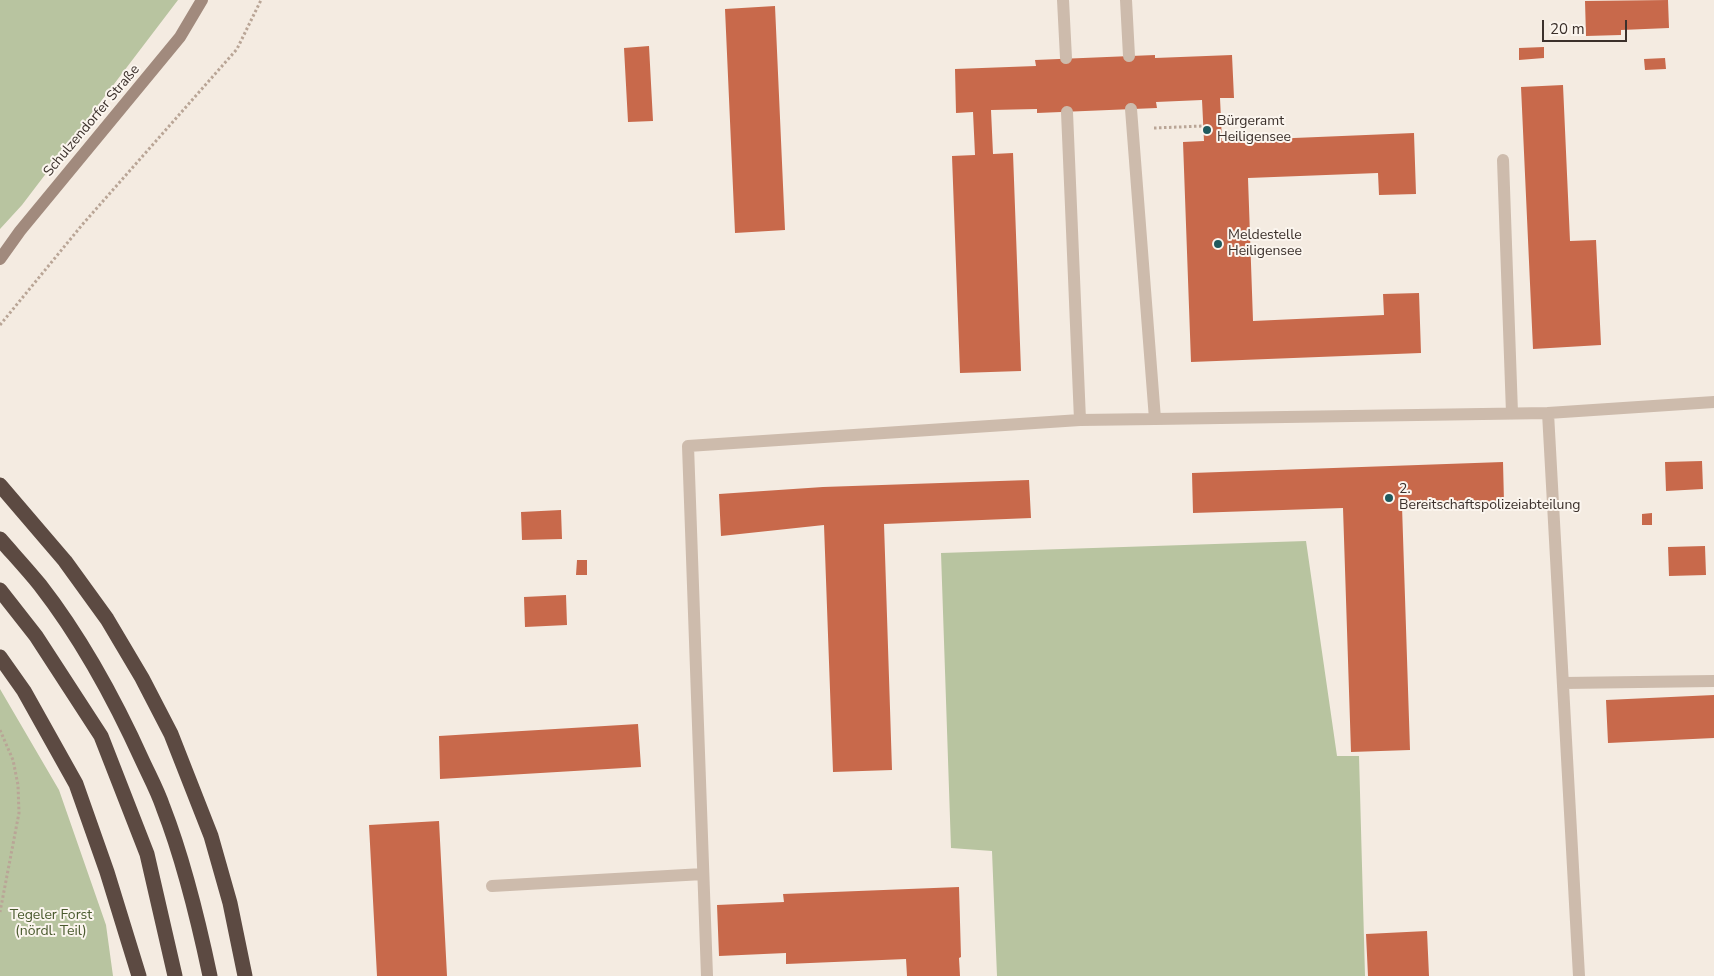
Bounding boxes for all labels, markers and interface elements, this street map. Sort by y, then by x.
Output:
scale bar [1544,10,1629,42]
text: 20 m [1550,19,1585,39]
street label: Schulzendorfer Straße [40,62,144,180]
place label: Bürgeramt Heiligensee [1217,114,1291,146]
marker: Bürgeramt Heiligensee [1201,124,1213,136]
place label: Meldestelle Heiligensee [1228,228,1302,260]
marker: Meldestelle Heiligensee [1212,238,1224,250]
place label: 2. Bereitschaftspolizeiabteilung [1399,482,1581,514]
marker: 2. Bereitschaftspolizeiabteilung [1383,492,1395,504]
park label: Tegeler Forst (nördl. Teil) [10,908,92,940]

